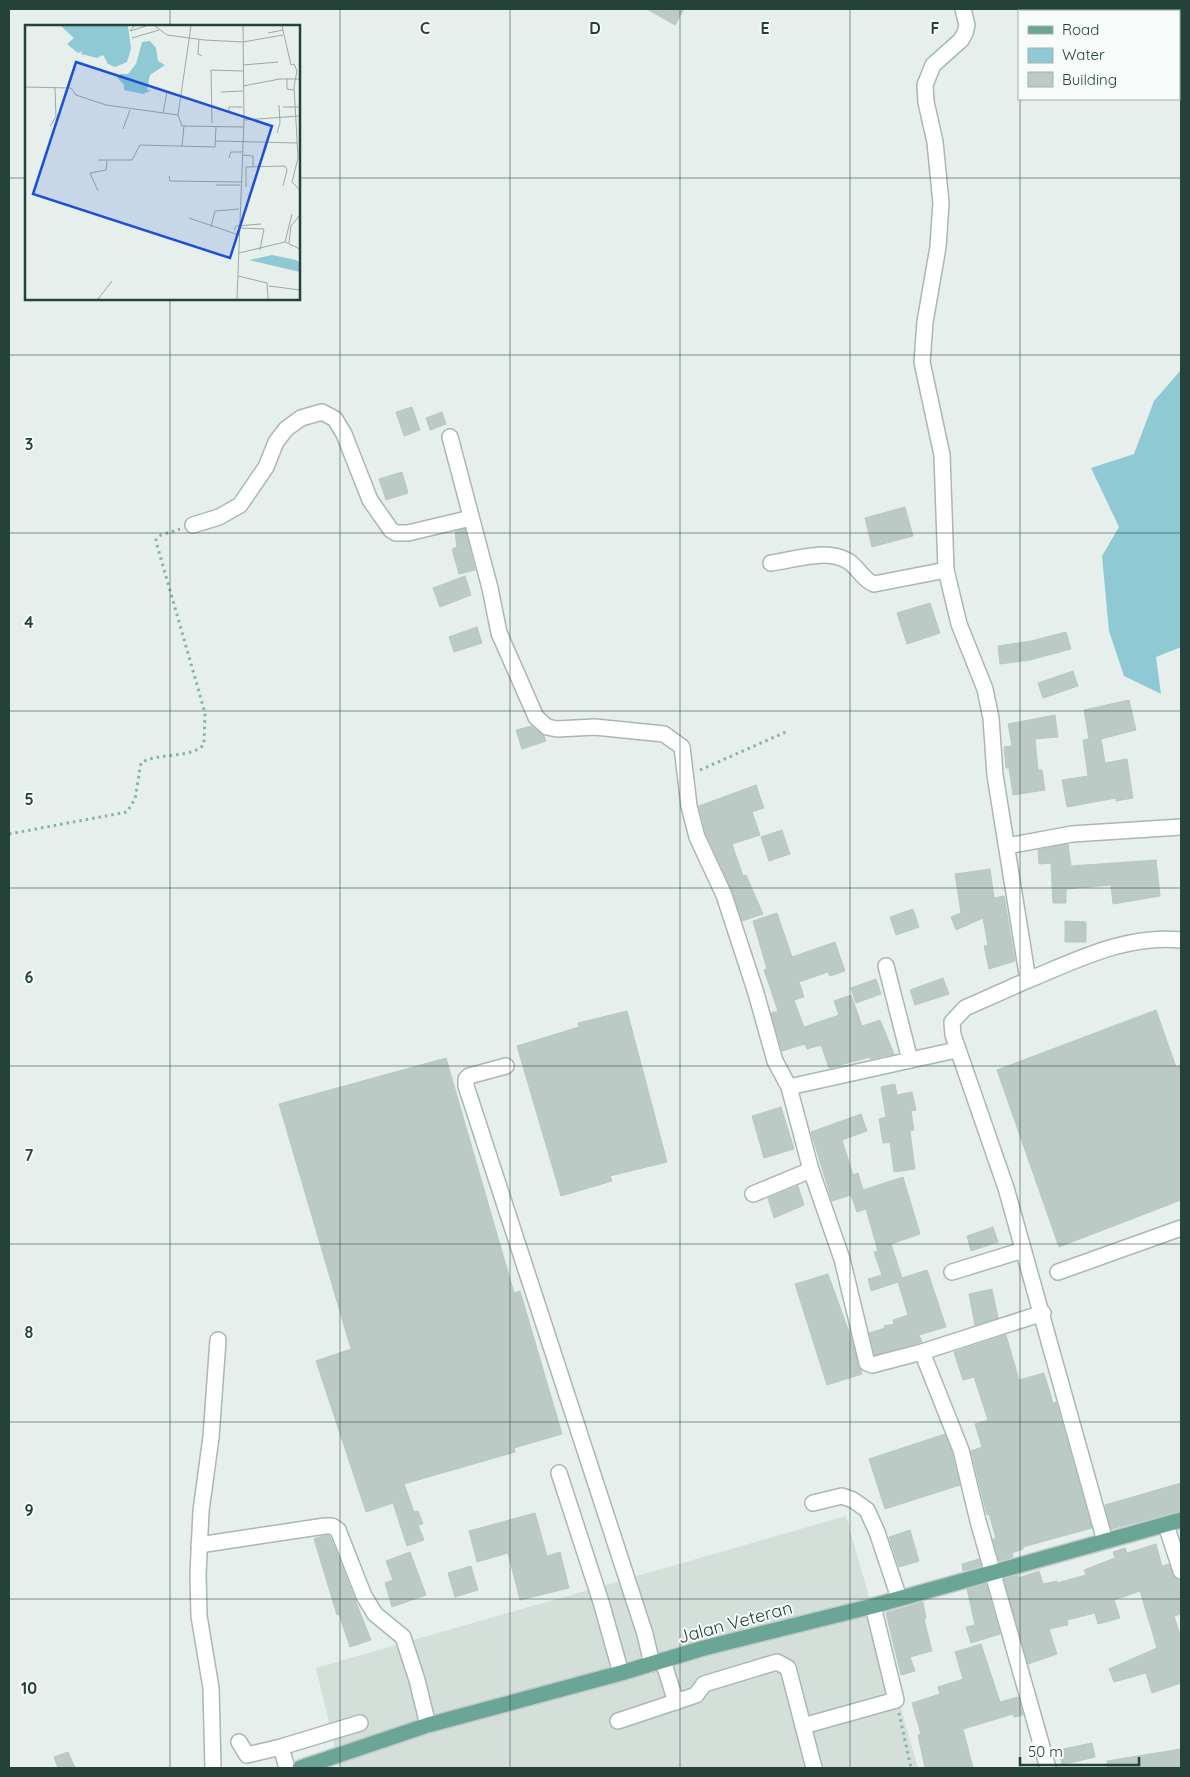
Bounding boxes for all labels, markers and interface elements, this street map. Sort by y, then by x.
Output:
legend [1018,10,1180,100]
text: C [420,18,430,38]
text: D [589,18,601,38]
text: E [760,18,770,38]
text: F [931,18,940,38]
text: Road [1062,20,1099,39]
inset map [25,25,300,300]
text: Water [1062,45,1105,64]
text: Building [1062,70,1117,89]
text: 3 [25,434,33,454]
text: 4 [24,612,34,632]
text: 5 [24,789,34,809]
text: 6 [25,967,34,987]
text: 7 [25,1145,34,1165]
text: 8 [25,1322,34,1342]
text: 9 [24,1500,34,1520]
street label: Jalan Veteran [675,1596,795,1648]
text: 10 [21,1678,37,1698]
scale bar [1020,1734,1139,1766]
text: 50 m [1028,1742,1063,1761]

